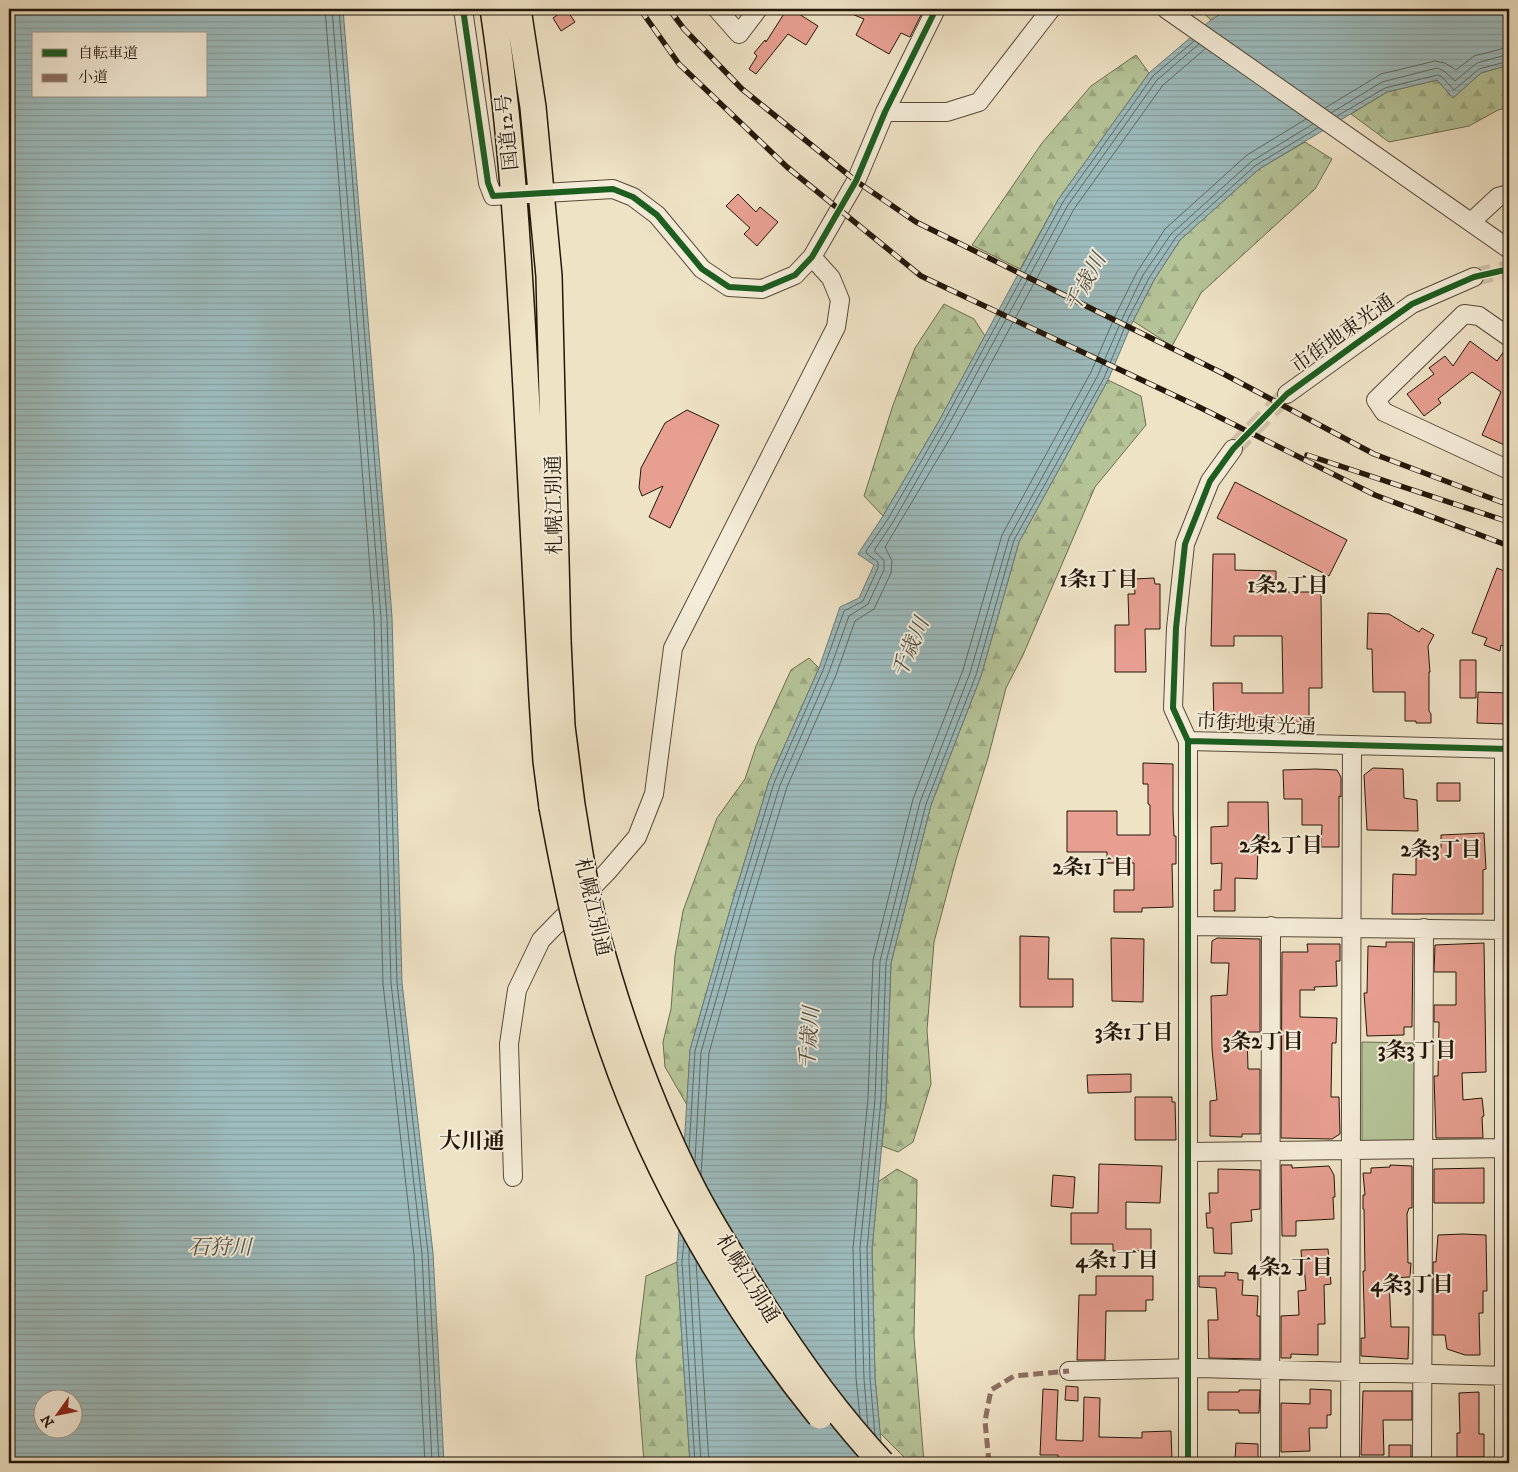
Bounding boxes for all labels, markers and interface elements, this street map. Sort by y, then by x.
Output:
legend [32,32,208,98]
text: 自転車道 [78,44,138,63]
text: 小道 [78,68,108,87]
street label: 国道12号 [492,92,524,172]
water label: 千歳川 [1060,247,1113,317]
street label: 市街地東光通 [1287,289,1399,379]
street label: 札幌江別通 [542,455,568,555]
district label: 1条1丁目 [1060,567,1138,593]
district label: 1条2丁目 [1247,573,1329,599]
water label: 千歳川 [887,612,936,682]
street label: 市街地東光通 [1195,709,1317,741]
district label: 2条2丁目 [1239,833,1323,859]
district label: 2条3丁目 [1400,837,1482,863]
street label: 札幌江別通 [569,855,615,959]
district label: 2条1丁目 [1052,855,1134,881]
water label: 千歳川 [795,1004,825,1070]
district label: 3条1丁目 [1095,1020,1173,1046]
district label: 3条2丁目 [1222,1029,1304,1055]
district label: 3条3丁目 [1378,1038,1456,1064]
district label: 大川通 [439,1128,505,1155]
street label: 札幌江別通 [710,1230,784,1328]
water label: 石狩川 [189,1235,253,1261]
district label: 4条1丁目 [1076,1248,1158,1274]
district label: 4条2丁目 [1247,1255,1333,1281]
district label: 4条3丁目 [1371,1272,1453,1298]
north arrow [32,1390,82,1440]
text: N [37,1410,59,1430]

